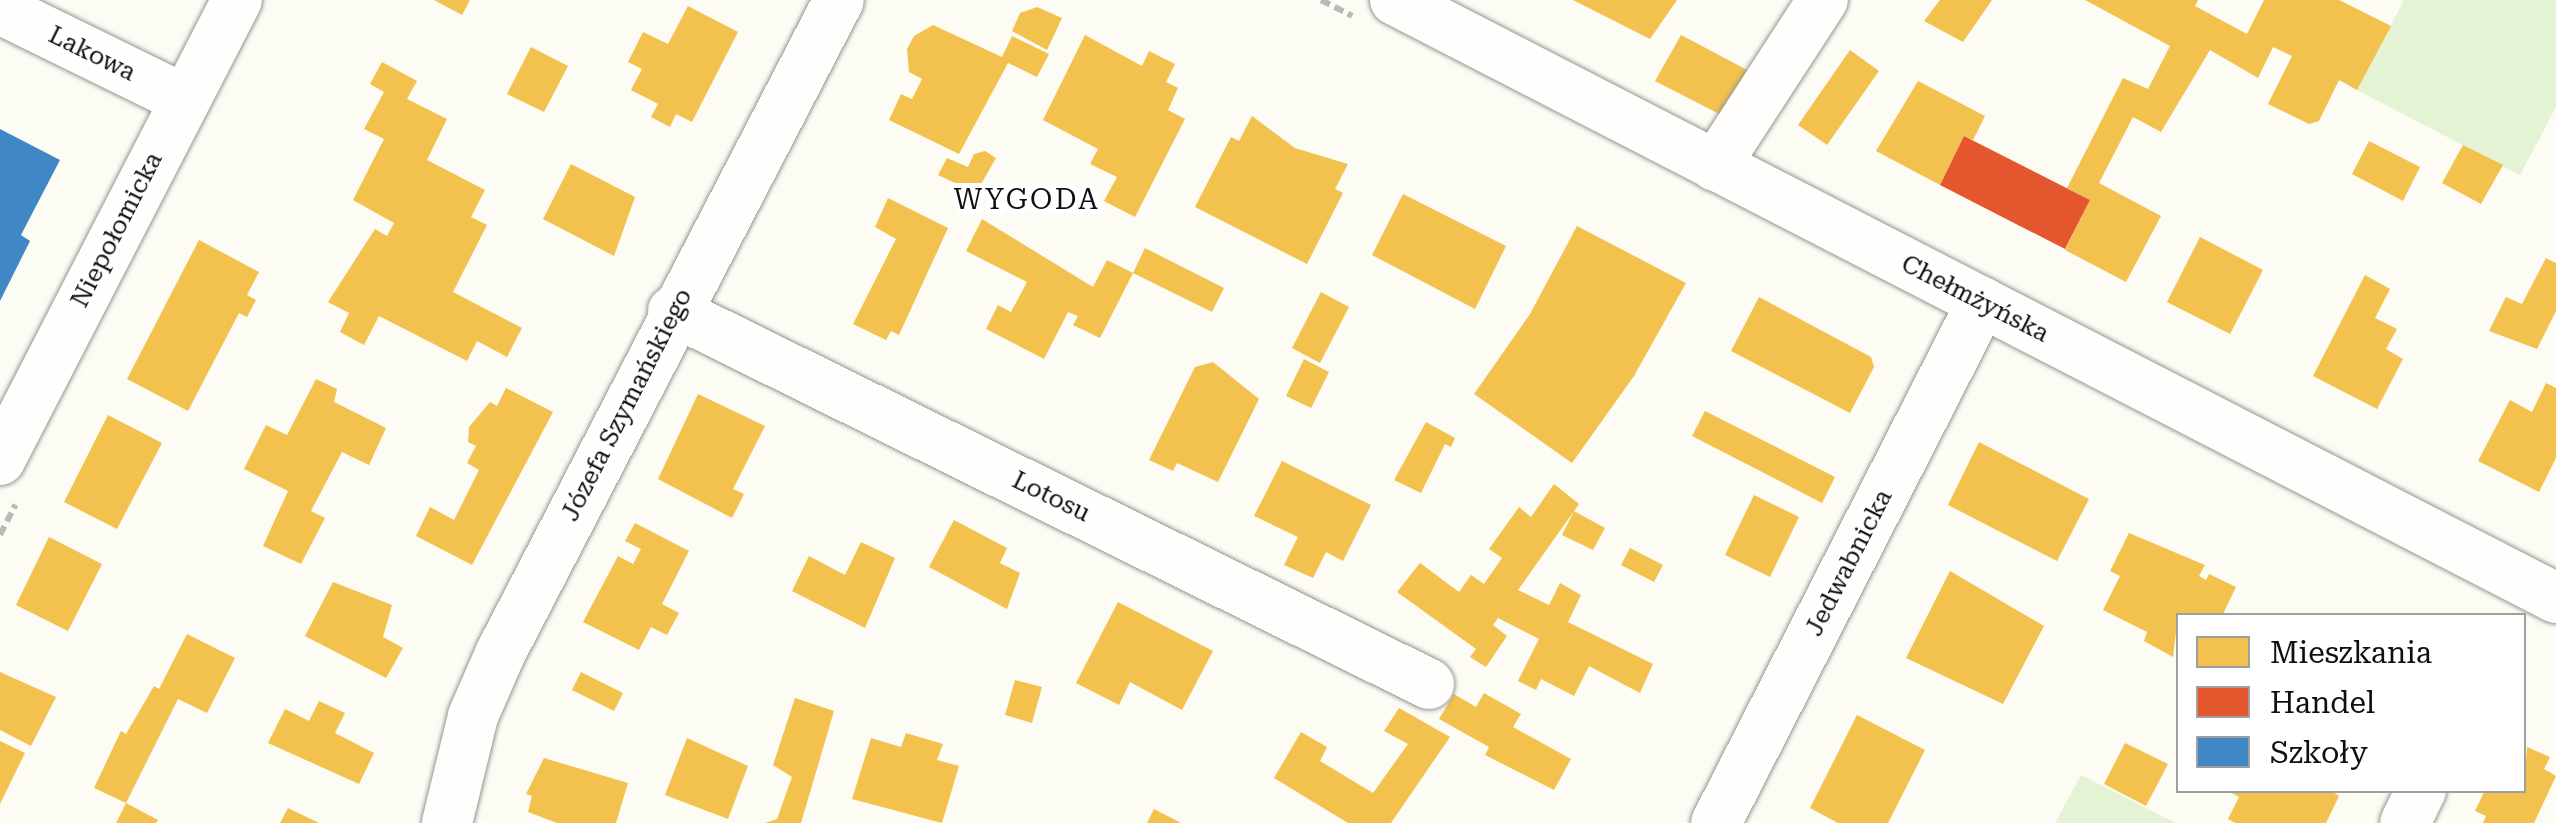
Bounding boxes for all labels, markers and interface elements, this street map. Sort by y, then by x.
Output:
street label: Lakowa [44,20,140,88]
street label: Niepołomicka [65,147,169,313]
district label: WYGODA [954,183,1100,217]
street label: Chełmżyńska [1896,249,2054,349]
street label: Józefa Szymańskiego [555,284,699,526]
street label: Lotosu [1007,465,1095,529]
street label: Jedwabnicka [1799,485,1899,641]
legend [2176,613,2526,793]
text: Mieszkania [2270,635,2432,670]
text: Handel [2270,685,2375,720]
text: Szkoły [2270,735,2368,770]

